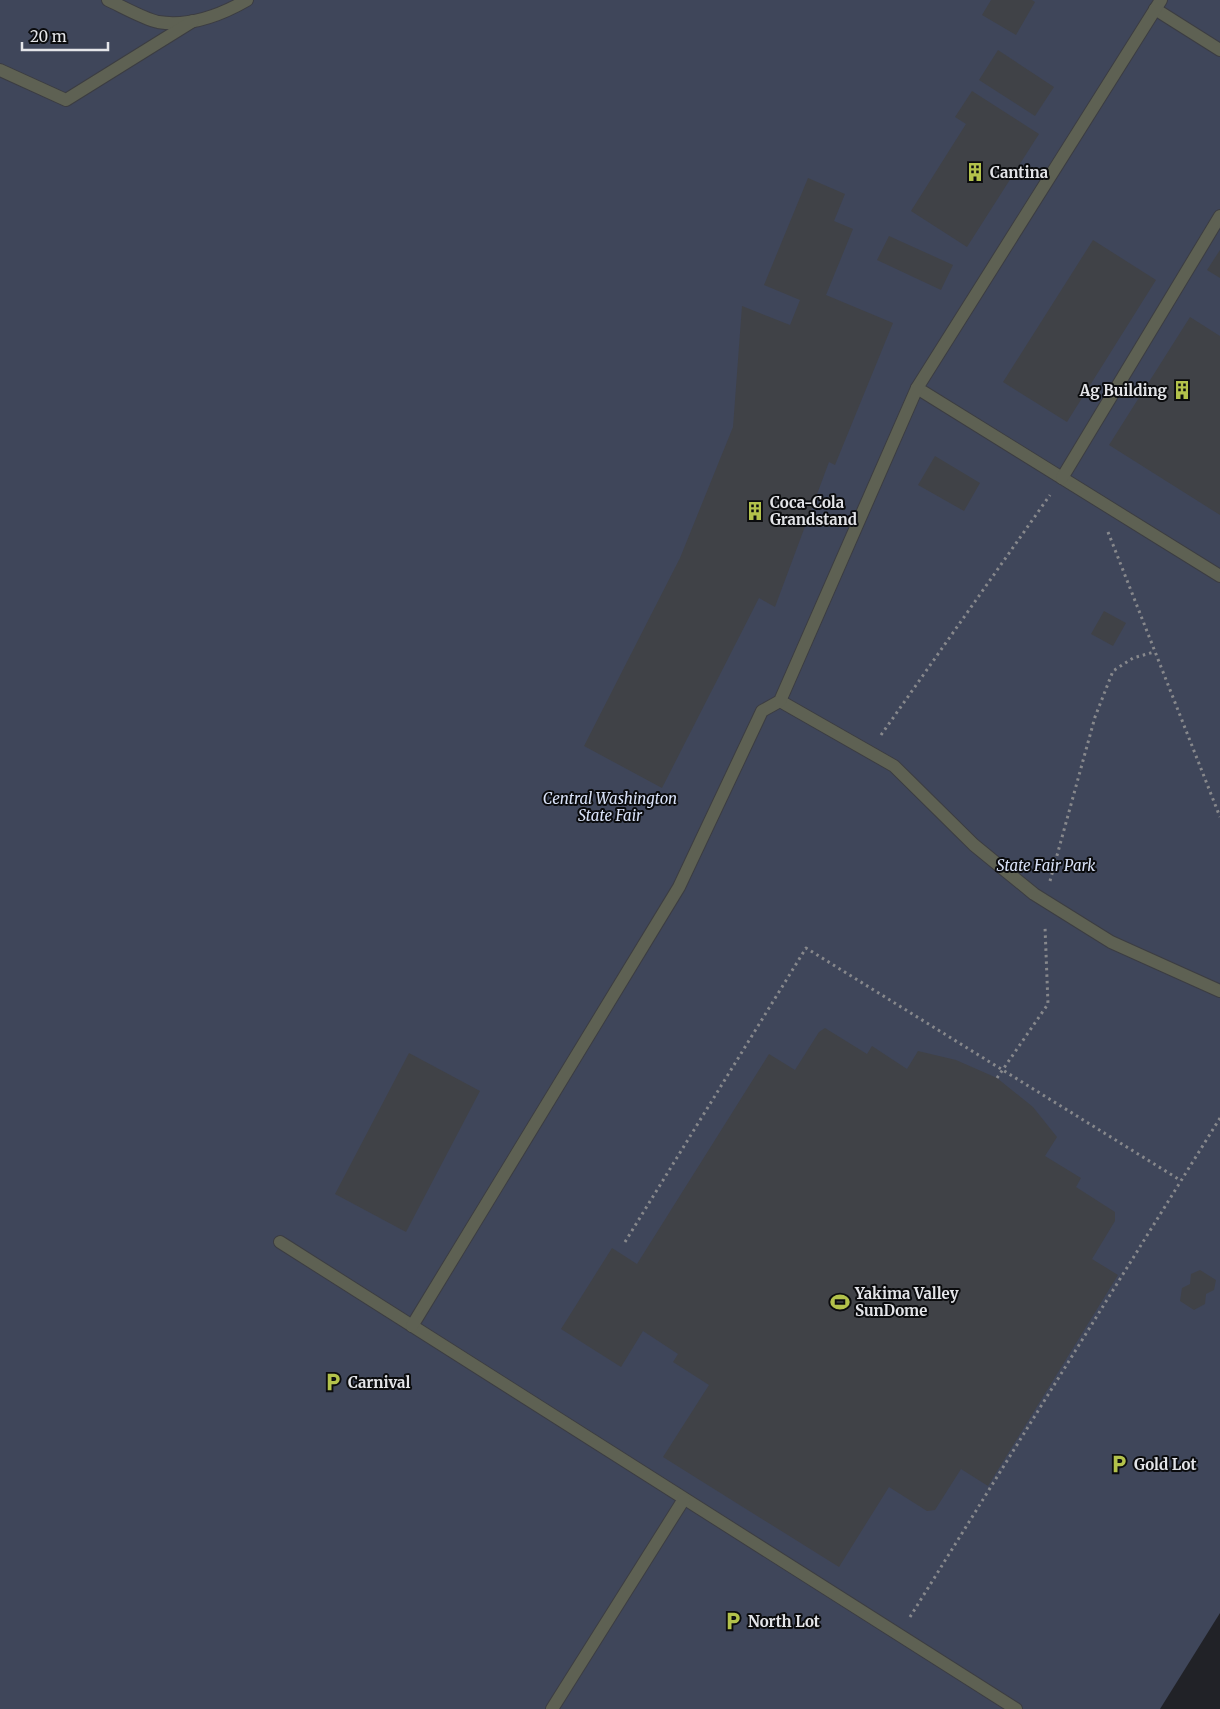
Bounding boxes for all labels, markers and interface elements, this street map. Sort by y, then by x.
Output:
scale bar [22,20,109,52]
text: 20 m [30,27,67,46]
building icon: Cantina [964,161,986,183]
place label: Cantina [990,163,1049,182]
building icon: Ag Building [1171,379,1193,401]
place label: Ag Building [1079,381,1168,400]
place label: Coca-Cola Grandstand [770,493,857,529]
building icon: Coca-Cola Grandstand [744,500,766,522]
park label: Central Washington State Fair [543,789,677,825]
park label: State Fair Park [996,856,1096,875]
place label: Yakima Valley SunDome [854,1284,959,1320]
sports icon: Yakima Valley SunDome [829,1291,851,1313]
parking icon: Carnival [322,1371,344,1393]
place label: Carnival [348,1373,410,1392]
parking icon: Gold Lot [1108,1453,1130,1475]
place label: Gold Lot [1134,1455,1197,1474]
parking icon: North Lot [722,1610,744,1632]
place label: North Lot [748,1612,820,1631]

